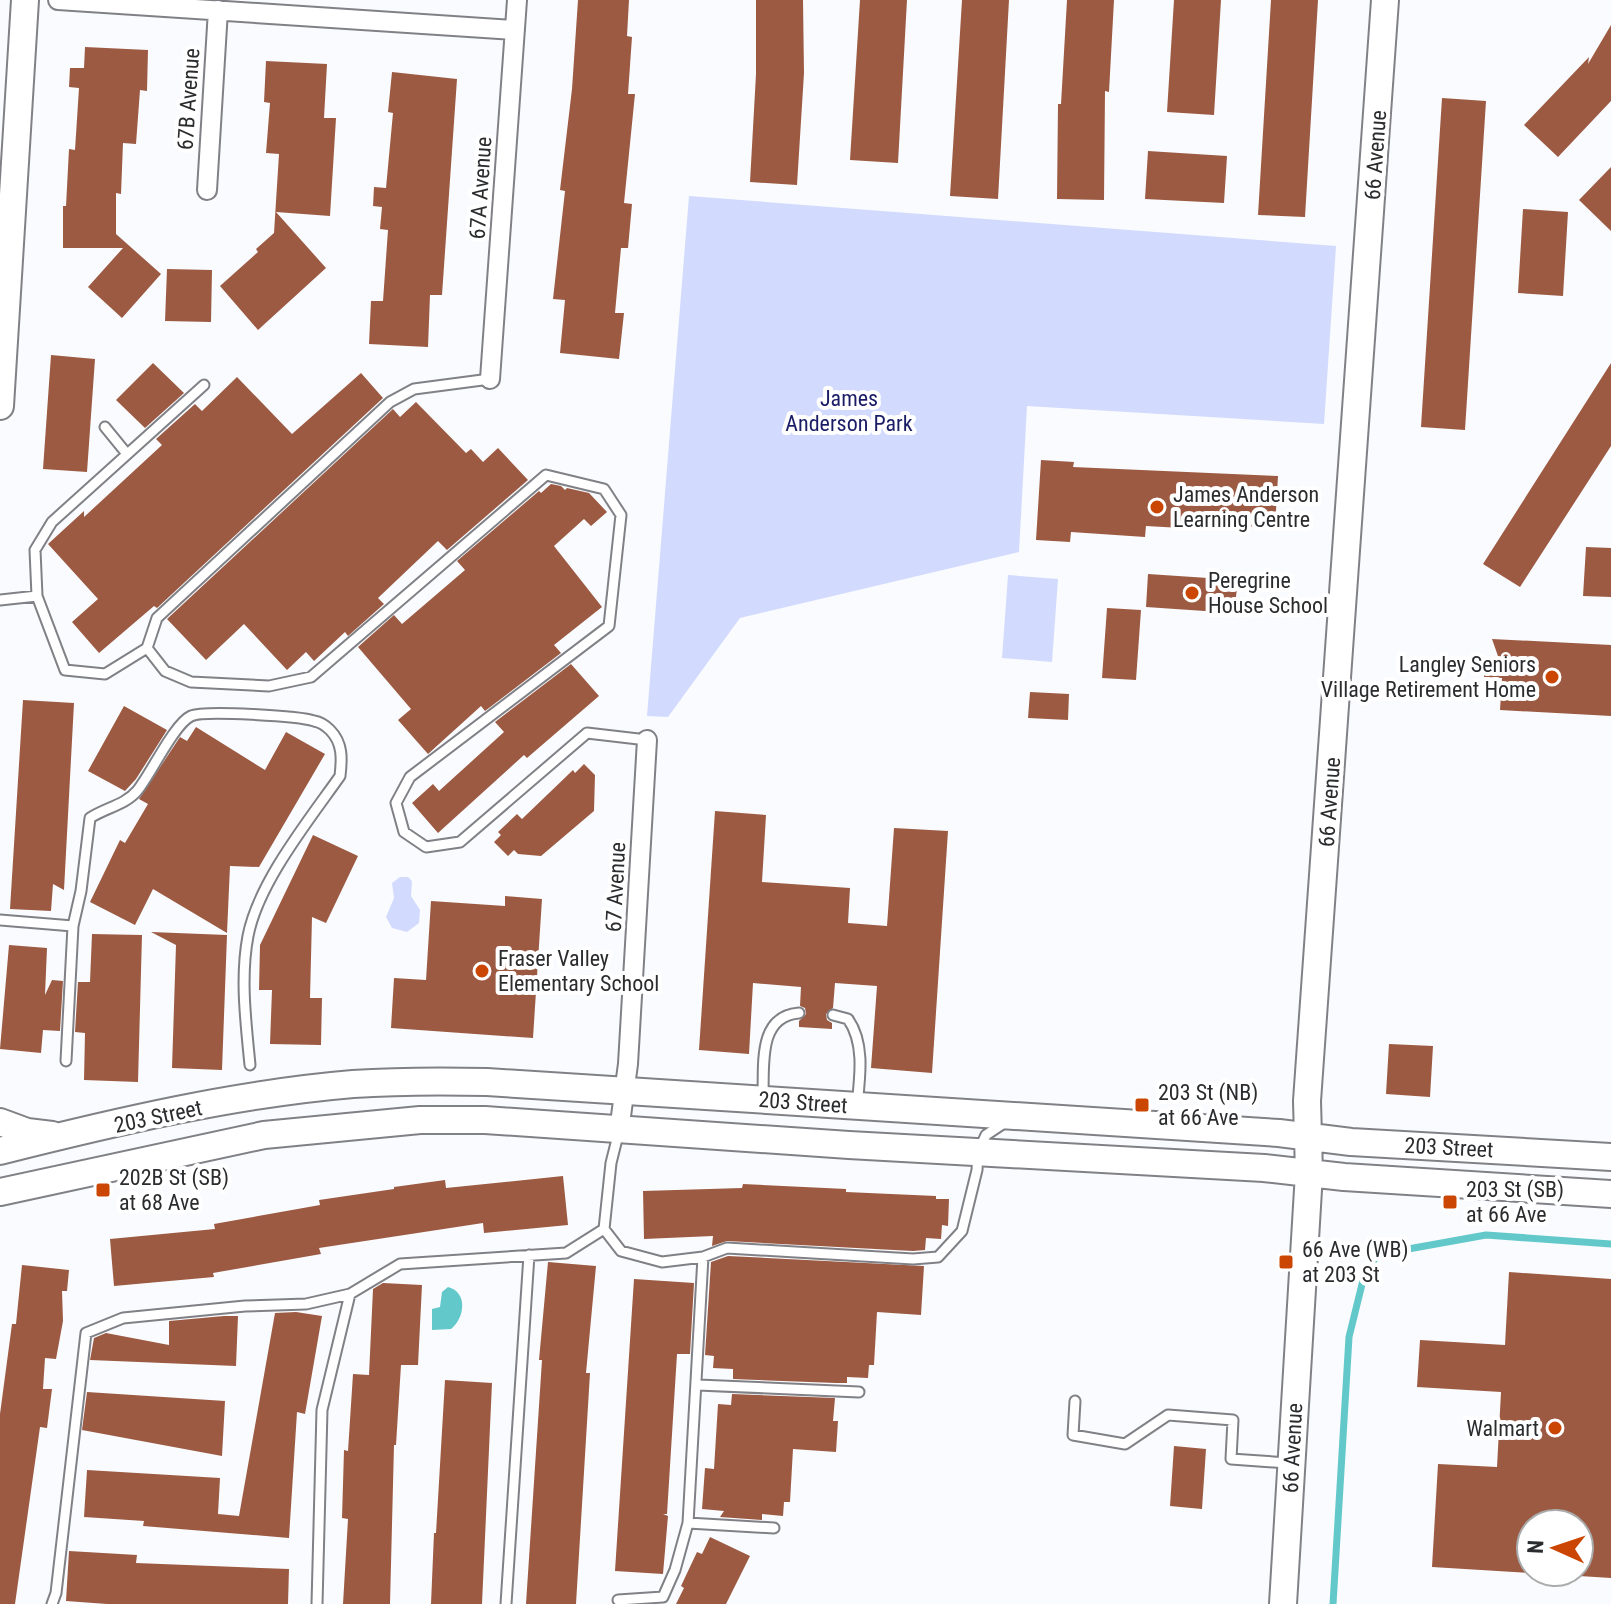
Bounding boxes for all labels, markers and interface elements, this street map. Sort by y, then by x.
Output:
street label: 67B Avenue [172,47,205,151]
street label: 66 Avenue [1360,109,1391,201]
street label: 67A Avenue [464,136,497,240]
park label: James Anderson Park [785,386,913,436]
place label: James Anderson Learning Centre [1173,482,1319,532]
marker: James Anderson Learning Centre [1148,498,1166,516]
place label: Peregrine House School [1208,568,1328,618]
marker: Peregrine House School [1183,584,1201,602]
place label: Langley Seniors Village Retirement Home [1321,652,1536,702]
marker: Langley Seniors Village Retirement Home [1543,668,1561,686]
street label: 66 Avenue [1314,756,1345,848]
street label: 67 Avenue [601,841,630,933]
place label: Fraser Valley Elementary School [498,946,659,996]
marker: Fraser Valley Elementary School [473,962,491,980]
place label: 203 St (NB) at 66 Ave [1158,1080,1258,1130]
street label: 203 Street [758,1087,848,1118]
street label: 203 Street [112,1095,204,1138]
marker: 203 St (NB) at 66 Ave [1133,1096,1151,1114]
street label: 203 Street [1404,1133,1494,1162]
place label: 202B St (SB) at 68 Ave [119,1165,229,1215]
place label: 203 St (SB) at 66 Ave [1466,1177,1564,1227]
marker: 202B St (SB) at 68 Ave [94,1181,112,1199]
marker: 203 St (SB) at 66 Ave [1441,1193,1459,1211]
place label: 66 Ave (WB) at 203 St [1302,1237,1408,1287]
marker: 66 Ave (WB) at 203 St [1277,1253,1295,1271]
street label: 66 Avenue [1278,1402,1307,1494]
place label: Walmart [1466,1416,1539,1441]
marker: Walmart [1546,1419,1564,1437]
north arrow [1515,1508,1595,1588]
text: N [1523,1540,1548,1554]

